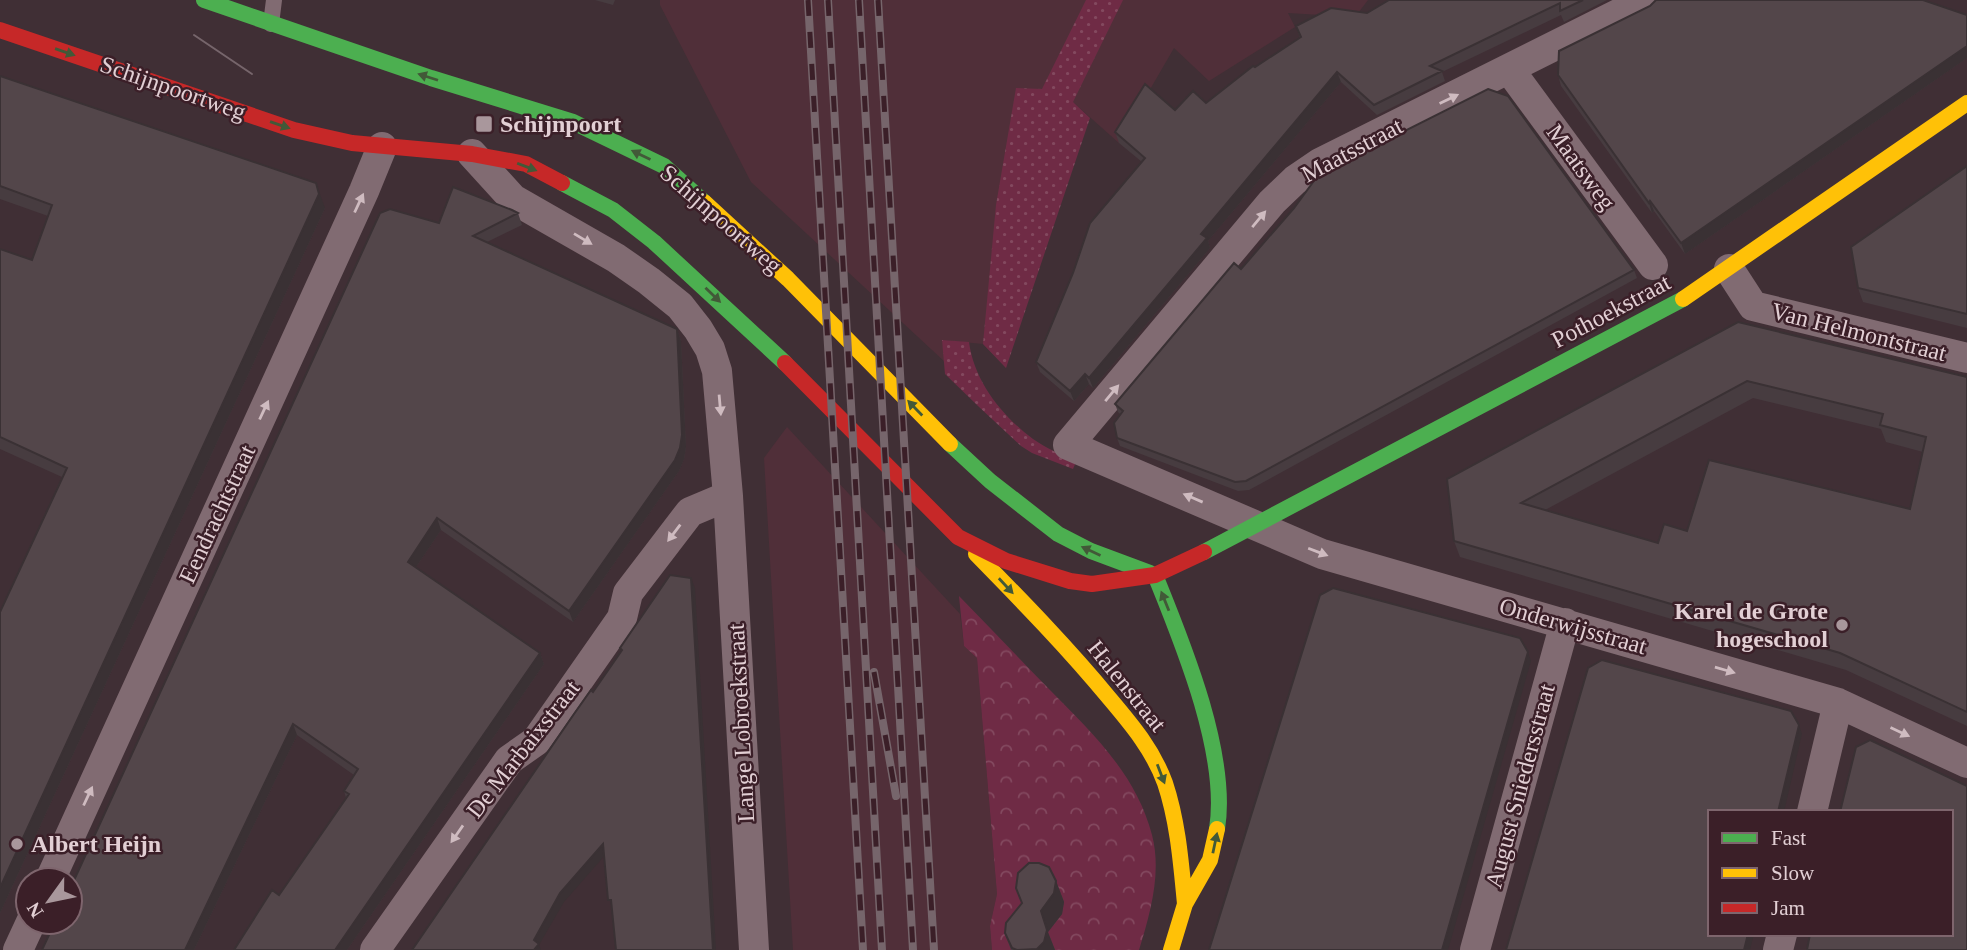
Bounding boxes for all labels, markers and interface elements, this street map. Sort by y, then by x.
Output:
one-way arrow [54,47,75,58]
street label: Schijnpoortweg [97,51,249,125]
one-way arrow [418,71,439,81]
one-way arrow [1439,93,1459,104]
place label: Schijnpoort [500,111,621,137]
street label: Maatsstraat [1297,112,1407,187]
marker: Schijnpoort [474,114,494,134]
street label: Maatsweg [1541,119,1621,215]
one-way arrow [270,120,291,131]
one-way arrow [631,150,651,161]
street label: Schijnpoortweg [655,159,787,279]
one-way arrow [517,161,538,172]
one-way arrow [354,193,365,214]
one-way arrow [1251,210,1266,227]
one-way arrow [574,232,593,245]
street label: Pothoekstraat [1547,269,1675,353]
one-way arrow [704,286,721,302]
street label: Van Helmontstraat [1769,298,1949,366]
one-way arrow [1104,384,1119,401]
one-way arrow [715,394,726,416]
one-way arrow [259,400,270,421]
one-way arrow [907,400,924,417]
street label: Eendrachtstraat [174,441,260,587]
one-way arrow [1183,492,1203,504]
one-way arrow [667,524,681,542]
one-way arrow [1081,545,1101,556]
one-way arrow [1308,546,1329,557]
one-way arrow [998,577,1014,594]
one-way arrow [1160,590,1171,611]
street label: Onderwijsstraat [1496,593,1650,660]
place label: Karel de Grote hogeschool [1674,598,1828,652]
marker: Karel de Grote hogeschool [1834,617,1850,633]
street label: Lange Lobroekstraat [723,623,759,823]
street label: Halenstraat [1083,635,1172,737]
one-way arrow [1715,666,1736,676]
street label: De Marbaixstraat [461,675,585,823]
street label: August Sniedersstraat [1480,681,1560,891]
one-way arrow [1890,726,1910,738]
one-way arrow [1156,763,1167,784]
one-way arrow [83,785,94,806]
legend [1708,810,1953,936]
one-way arrow [450,825,464,843]
text: Fast [1771,826,1806,850]
place label: Albert Heijn [31,831,161,857]
one-way arrow [1209,832,1220,854]
marker: Albert Heijn [9,836,25,852]
text: Slow [1771,861,1815,885]
north arrow [14,866,84,936]
text: Jam [1771,896,1805,920]
text: N [22,898,48,921]

